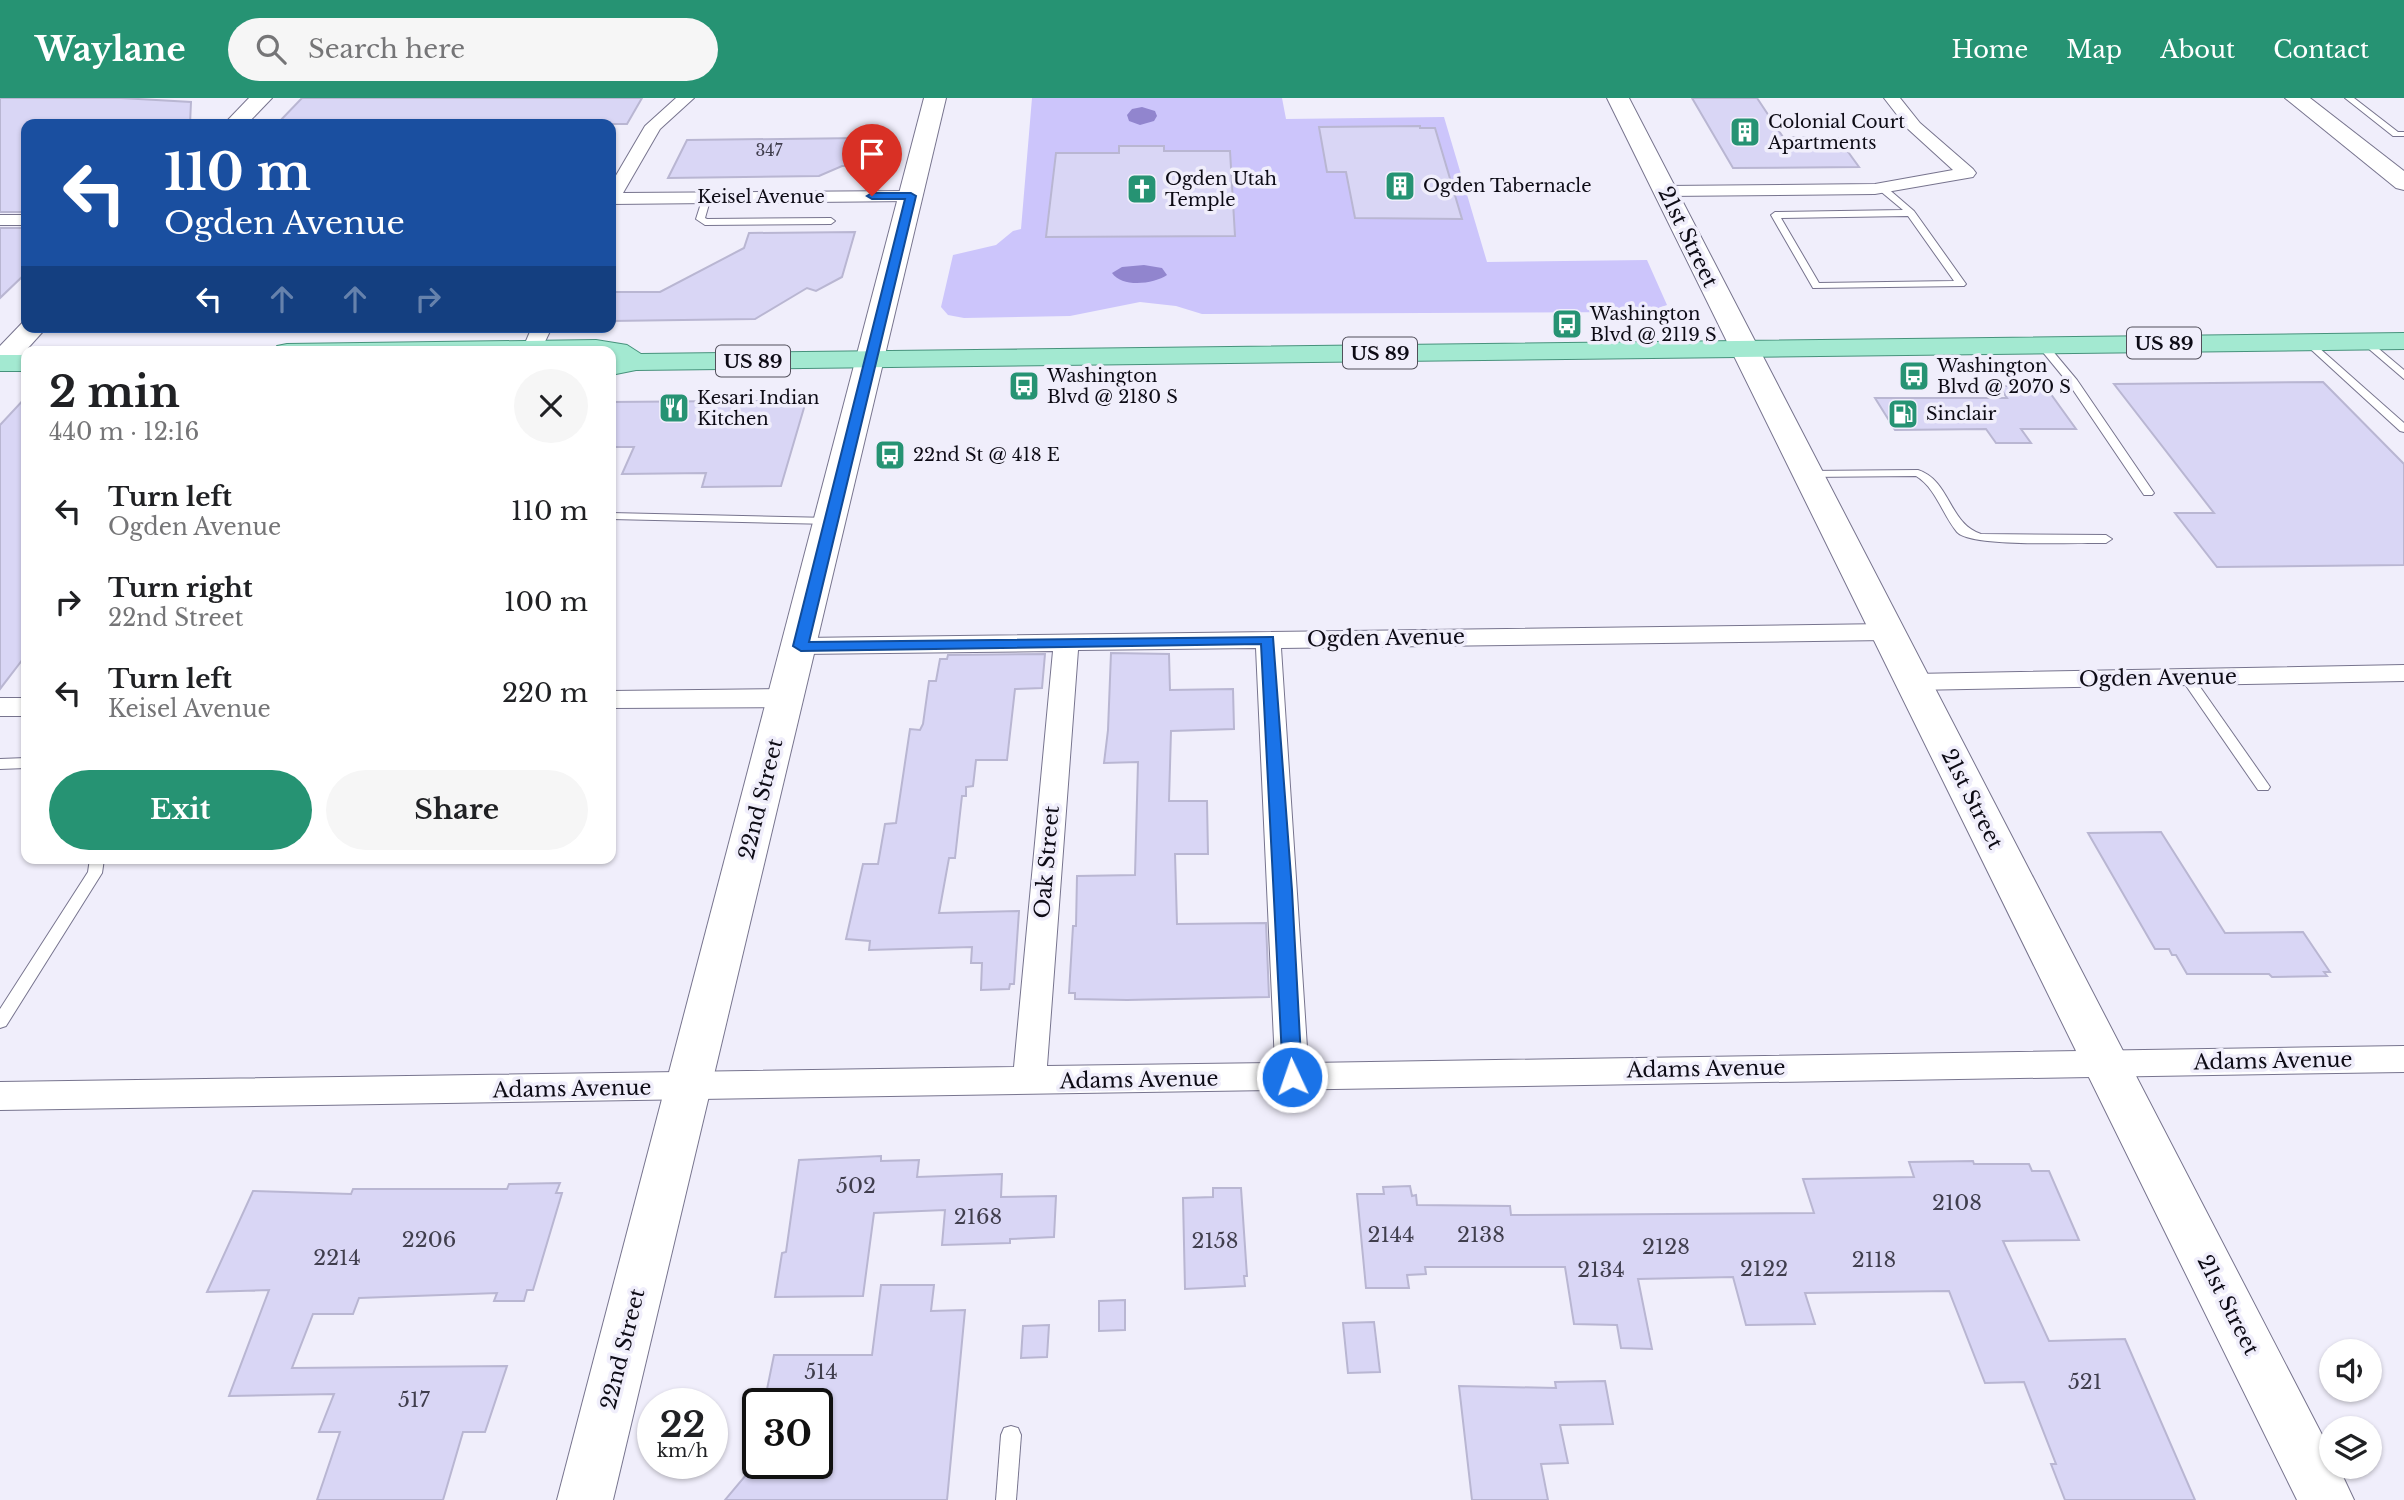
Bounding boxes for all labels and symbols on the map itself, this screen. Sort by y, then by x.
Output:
place label: Colonial Court Apartments [1767,111,1905,154]
building icon: Colonial Court Apartments [1728,115,1762,149]
pin [842,124,902,196]
house number: 347 [755,140,784,160]
place label: Ogden Utah Temple [1165,168,1277,211]
building icon: Ogden Tabernacle [1383,169,1417,203]
church icon: Ogden Utah Temple [1125,172,1159,206]
place label: Ogden Tabernacle [1423,175,1591,197]
street label: 21st Street [1652,182,1724,292]
street label: Keisel Avenue [697,186,825,208]
place label: Washington Blvd @ 2119 S [1589,303,1717,346]
bus stop icon: Washington Blvd @ 2119 S [1550,307,1584,341]
road number: US 89 [2127,328,2201,358]
road number: US 89 [1343,338,1417,368]
road number: US 89 [716,345,790,376]
place label: Washington Blvd @ 2070 S [1936,355,2071,398]
bus stop icon: Washington Blvd @ 2070 S [1897,359,1931,393]
place label: Washington Blvd @ 2180 S [1046,365,1178,408]
bus stop icon: Washington Blvd @ 2180 S [1007,369,1041,403]
place label: Kesari Indian Kitchen [697,387,820,430]
restaurant icon: Kesari Indian Kitchen [657,391,691,425]
fuel station icon: Sinclair [1886,397,1920,431]
place label: Sinclair [1926,403,1997,425]
bus stop icon: 22nd St @ 418 E [873,438,907,472]
place label: 22nd St @ 418 E [913,444,1060,466]
street label: Ogden Avenue [1307,624,1465,652]
street label: Ogden Avenue [2079,664,2237,692]
street label: 22nd Street [733,736,789,862]
street label: 21st Street [1936,745,2008,854]
street label: Oak Street [1029,804,1065,920]
position arrow [1255,1040,1329,1114]
street label: Adams Avenue [2192,1047,2353,1075]
street label: Adams Avenue [1625,1055,1786,1083]
street label: Adams Avenue [1058,1066,1219,1094]
street label: Adams Avenue [491,1075,652,1103]
house number: 502 [836,1173,876,1199]
house number: 2108 [1932,1190,1982,1216]
house number: 2168 [954,1204,1002,1230]
house number: 2144 [1368,1222,1414,1248]
house number: 2138 [1457,1222,1505,1248]
house number: 2206 [402,1227,456,1253]
house number: 2158 [1192,1228,1238,1254]
house number: 2128 [1642,1234,1690,1260]
house number: 2214 [313,1245,361,1271]
house number: 2118 [1852,1247,1896,1273]
street label: 21st Street [2192,1251,2264,1360]
house number: 2122 [1740,1256,1788,1282]
house number: 2134 [1577,1257,1625,1283]
street label: 22nd Street [595,1286,651,1412]
house number: 514 [804,1359,838,1385]
house number: 521 [2068,1369,2102,1395]
house number: 517 [398,1387,430,1413]
speed limit sign: 30 [742,1388,833,1479]

